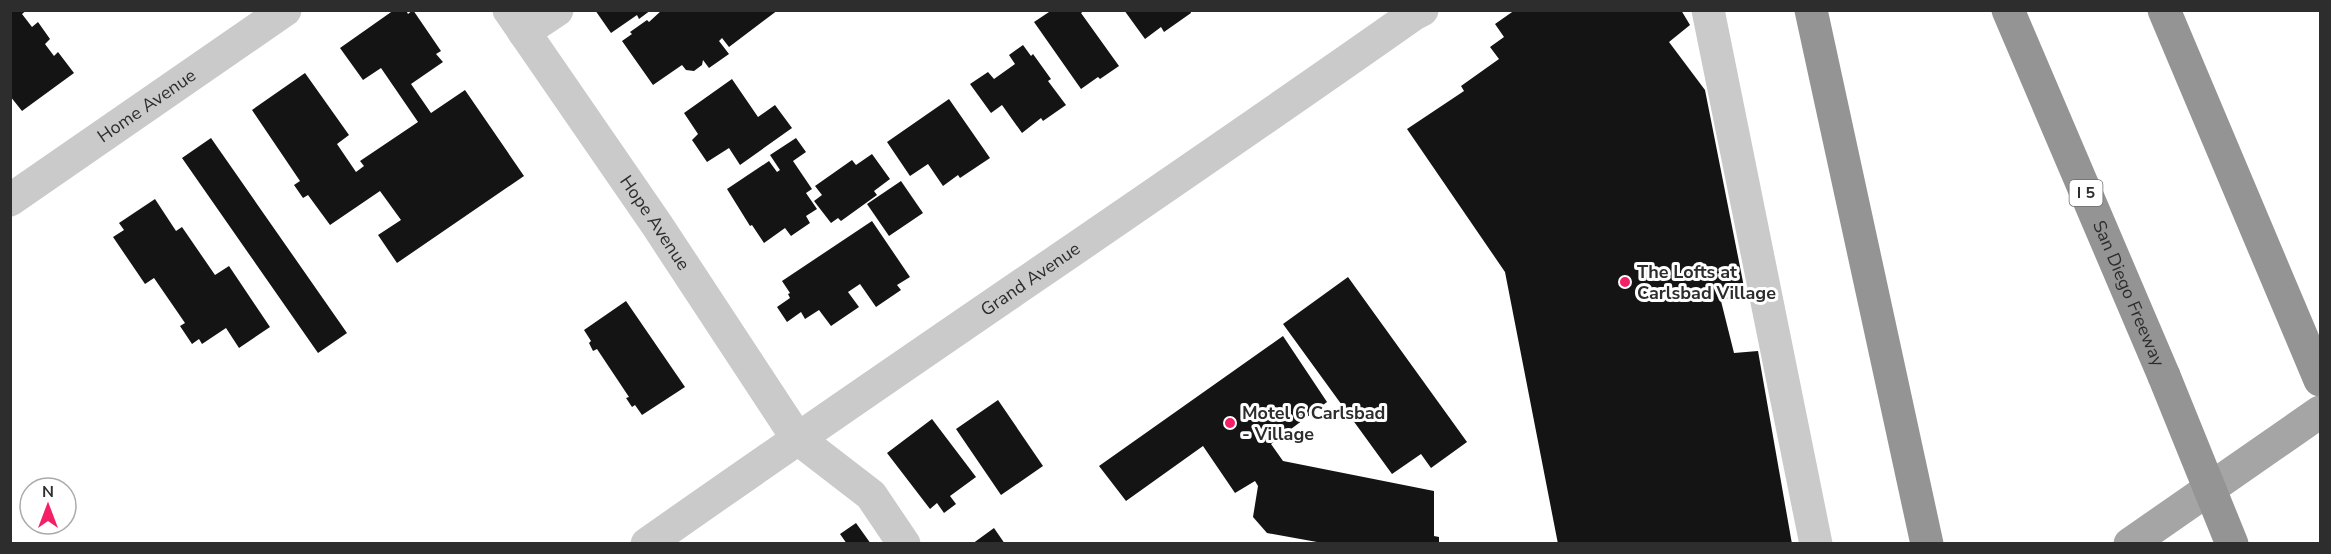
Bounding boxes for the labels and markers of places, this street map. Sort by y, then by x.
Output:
place label: The Lofts at Carlsbad Village [1637,260,1776,305]
marker: The Lofts at Carlsbad Village [1618,275,1632,289]
place label: Motel 6 Carlsbad - Village [1242,401,1385,446]
marker: Motel 6 Carlsbad - Village [1223,416,1237,430]

